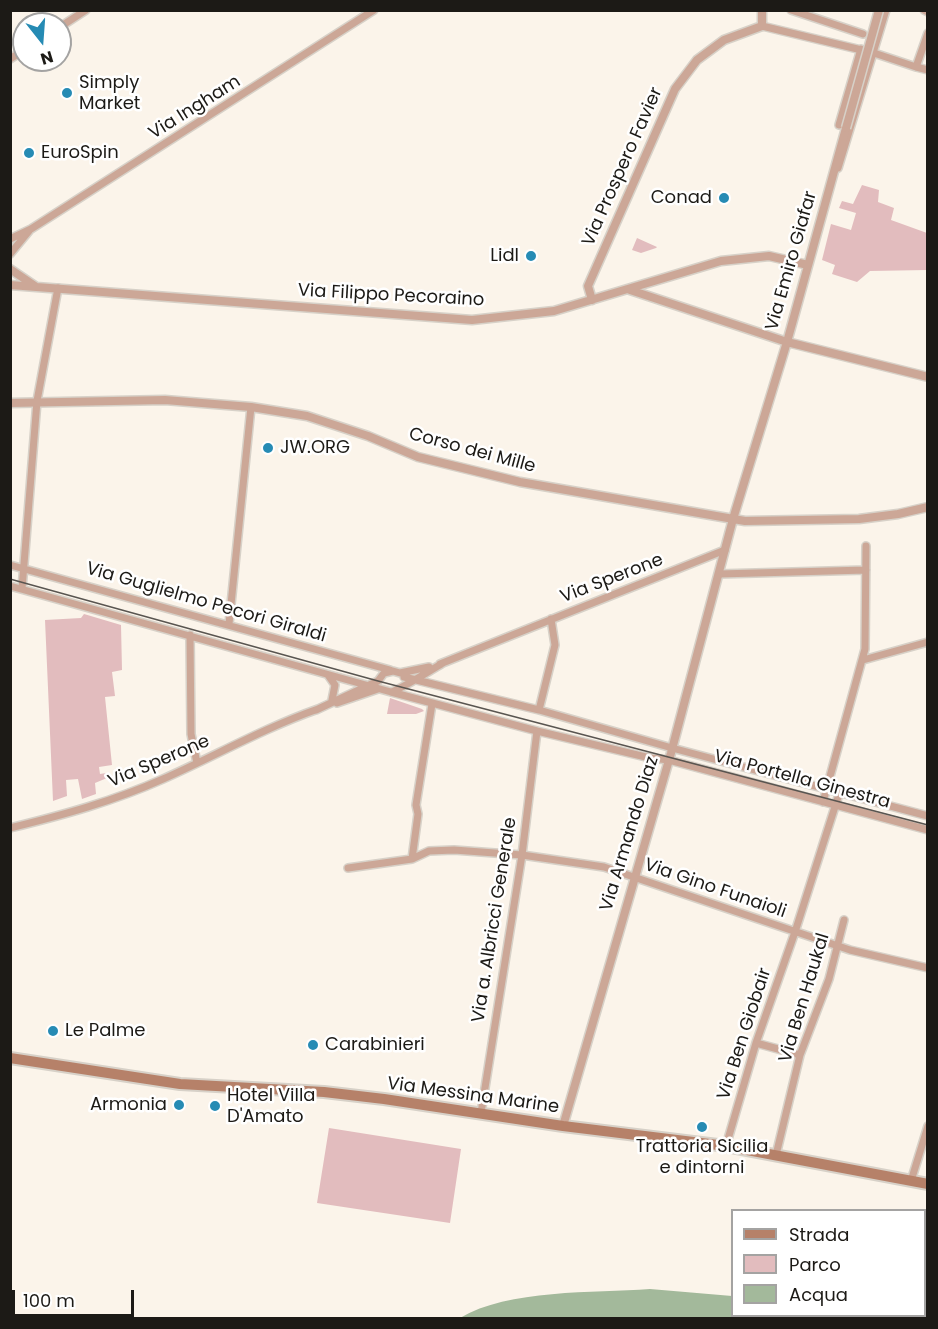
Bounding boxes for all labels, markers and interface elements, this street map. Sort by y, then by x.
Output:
north arrow [12,12,72,72]
text: N [38,45,56,71]
street label: Via Ingham [145,71,245,145]
place label: Simply Market [79,72,140,115]
street label: Via Prospero Favier [578,84,668,250]
marker: Simply Market [60,86,74,100]
place label: EuroSpin [41,142,119,164]
marker: EuroSpin [22,146,36,160]
place label: Conad [651,187,712,209]
street label: Via Emiro Giafar [762,189,822,333]
marker: Conad [717,191,731,205]
place label: Lidl [490,245,519,267]
marker: Lidl [524,249,538,263]
street label: Via Filippo Pecoraino [297,280,485,312]
street label: Corso dei Mille [406,424,538,478]
place label: JW.ORG [280,437,350,459]
marker: JW.ORG [261,441,275,455]
street label: Via Sperone [558,549,666,609]
street label: Via Guglielmo Pecori Giraldi [83,558,329,648]
street label: Via Sperone [105,731,213,793]
street label: Via Portella Ginestra [711,746,893,814]
street label: Via Armando Diaz [596,754,664,914]
street label: Via a. Albricci Generale [468,816,522,1024]
street label: Via Gino Funaioli [641,855,789,923]
street label: Via Ben Haukal [775,931,835,1065]
street label: Via Ben Giobair [713,965,777,1103]
place label: Le Palme [65,1020,145,1042]
marker: Le Palme [46,1024,60,1038]
place label: Carabinieri [325,1034,425,1056]
marker: Carabinieri [306,1038,320,1052]
street label: Via Messina Marine [386,1073,560,1119]
place label: Hotel Villa D'Amato [227,1085,316,1128]
place label: Armonia [90,1094,167,1116]
marker: Armonia [172,1098,186,1112]
marker: Hotel Villa D'Amato [208,1099,222,1113]
marker: Trattoria Sicilia e dintorni [695,1120,709,1134]
place label: Trattoria Sicilia e dintorni [636,1136,768,1178]
legend [731,1209,926,1317]
text: Strada [789,1222,849,1247]
text: Parco [789,1252,841,1277]
scale bar [15,1278,136,1316]
text: Acqua [789,1282,848,1307]
text: 100 m [23,1288,75,1313]

